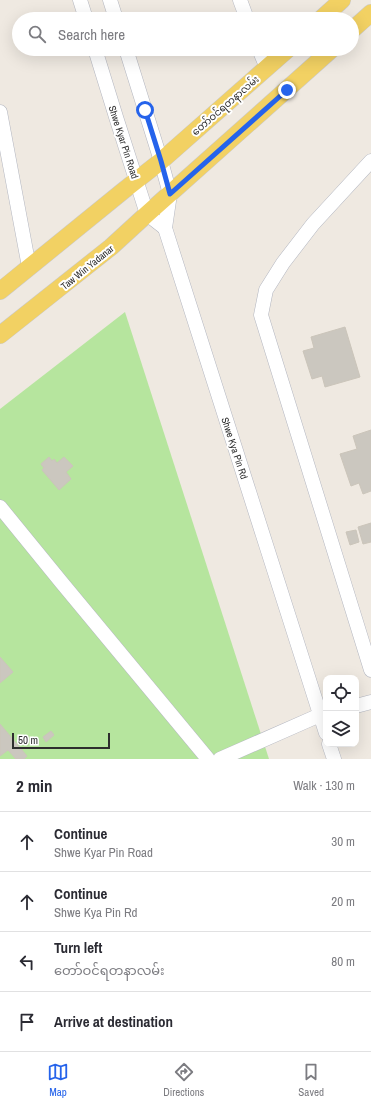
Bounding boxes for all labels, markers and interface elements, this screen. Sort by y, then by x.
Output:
search box [12,12,359,56]
icon: search [26,23,48,45]
text: Search here [58,24,125,45]
street label: တော်ဝင်ရတနာလမ်း [188,72,263,140]
route end [278,81,296,99]
route start [136,101,154,119]
street label: Shwe Kyar Pin Road [106,104,141,180]
street label: Taw Win Yadanar [58,242,117,293]
street label: Shwe Kya Pin Rd [218,416,251,481]
map controls [323,675,359,747]
button: locate [323,675,359,711]
button: layers [323,711,359,747]
scale bar [12,731,110,750]
text: 50 m [18,733,38,747]
text: 2 min [16,774,52,797]
text: Walk · 130 m [293,777,355,794]
text: Continue [54,823,107,844]
icon: ahead [16,831,38,853]
text: 30 m [331,833,355,850]
text: Shwe Kyar Pin Road [54,844,153,861]
text: Continue [54,883,107,904]
icon: ahead [16,891,38,913]
text: 20 m [331,893,355,910]
text: Shwe Kya Pin Rd [54,904,138,921]
text: Turn left [54,937,102,958]
icon: left [16,951,38,973]
text: 80 m [331,953,355,970]
text: တော်ဝင်ရတနာလမ်း [54,962,165,979]
icon: arrive [16,1011,38,1033]
text: Arrive at destination [54,1011,173,1032]
tab: Map [47,1061,69,1099]
tab: Directions [163,1061,204,1099]
tab: Saved [298,1061,324,1099]

